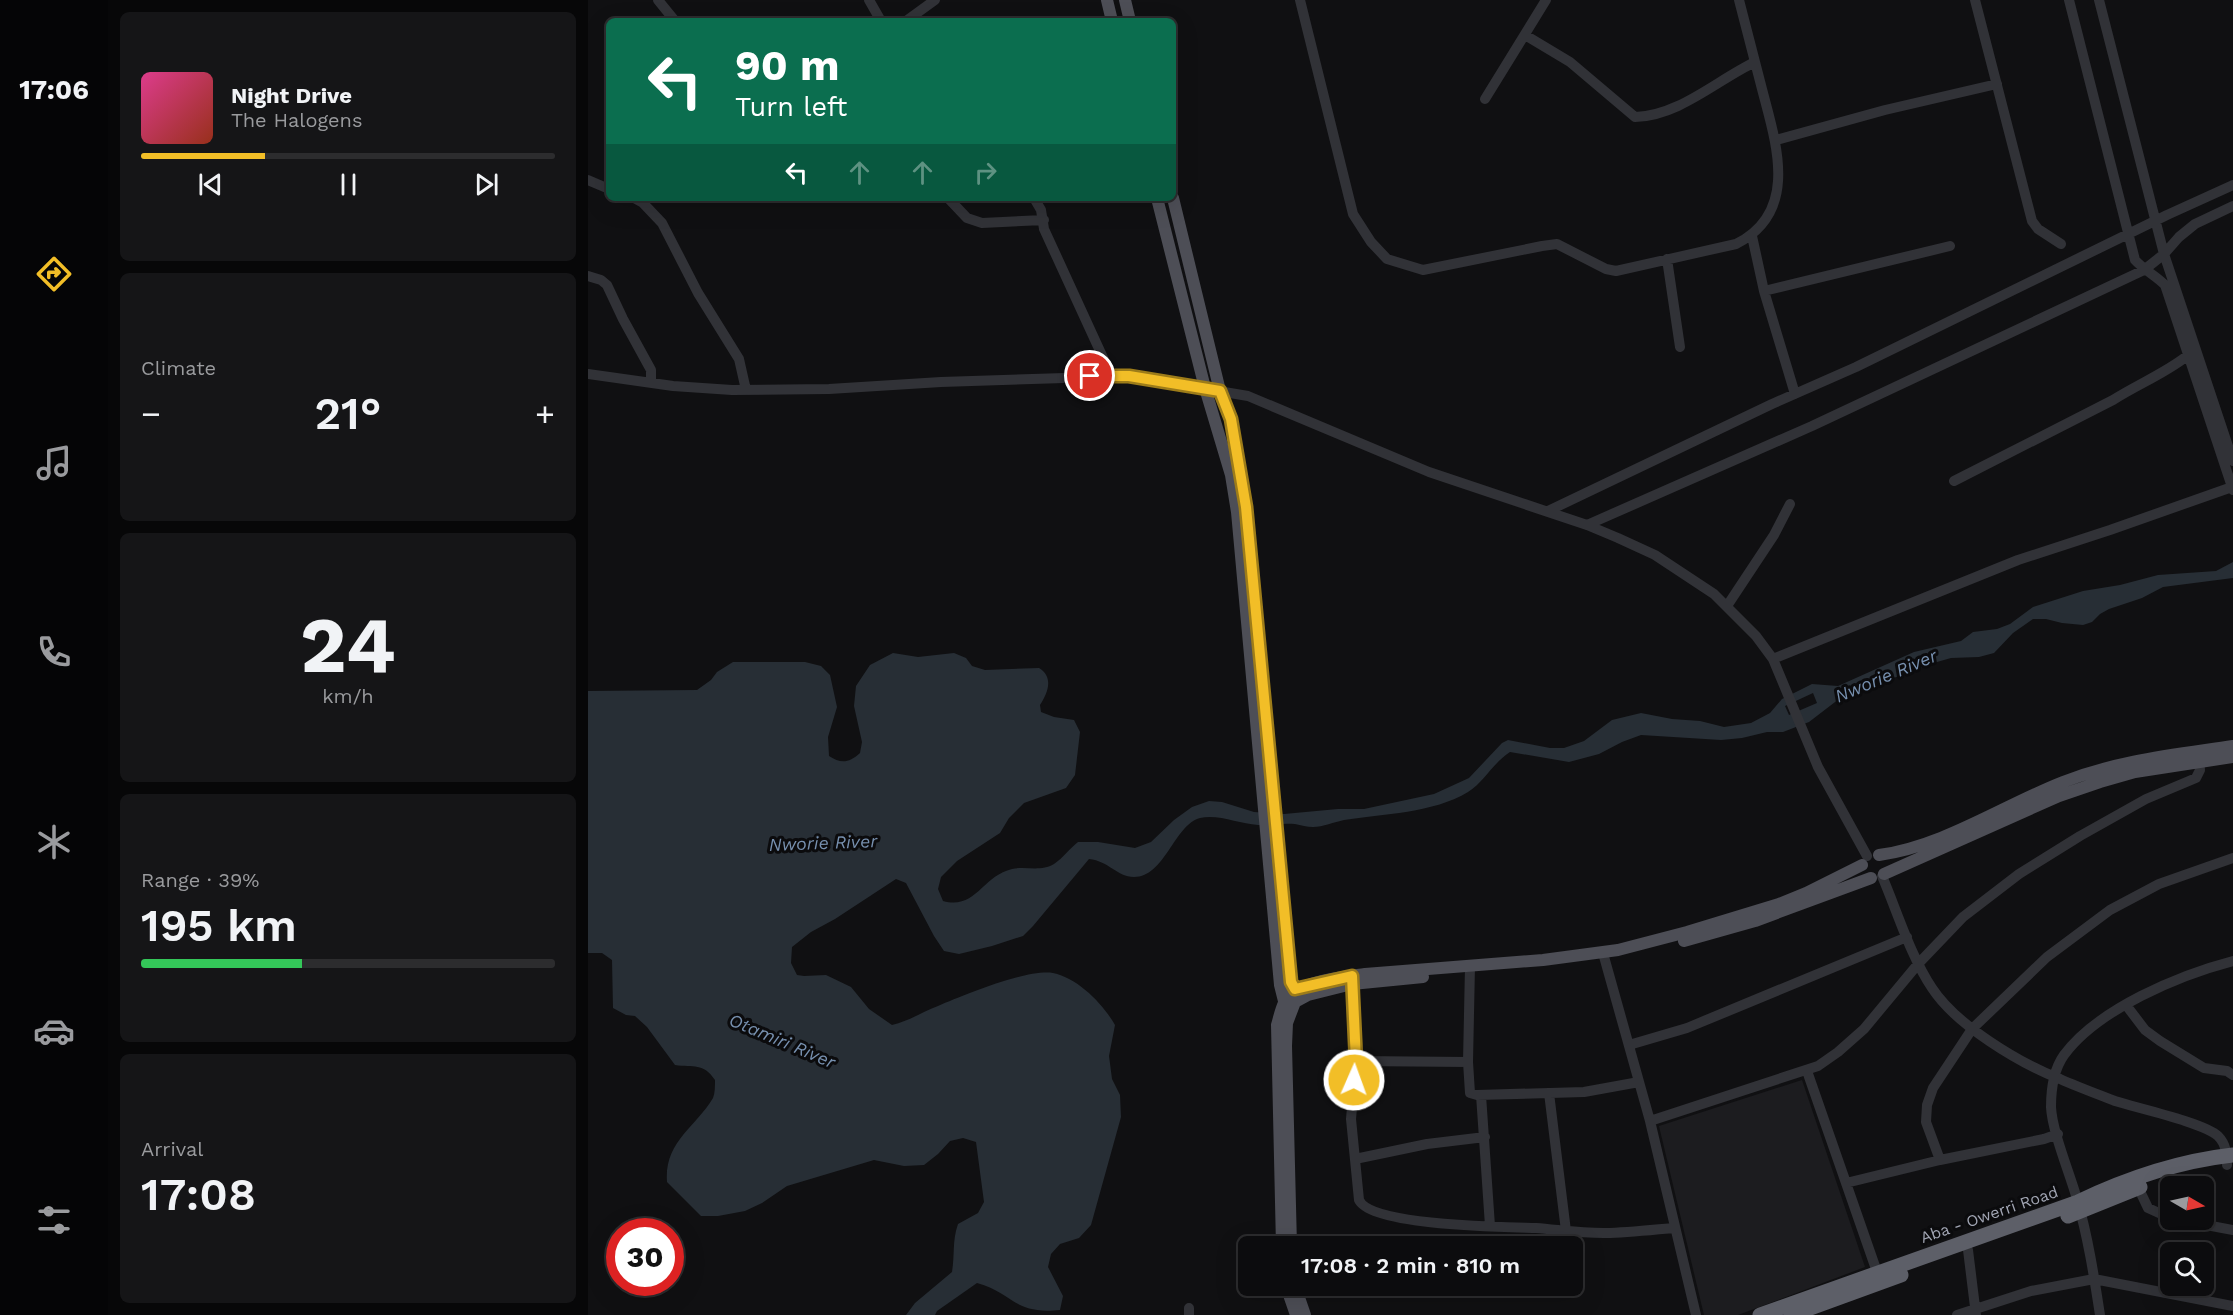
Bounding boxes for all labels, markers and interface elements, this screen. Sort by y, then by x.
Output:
text: 90 m [735,41,839,90]
icon: left [636,42,714,120]
text: 17:06 [19,74,89,106]
text: Night Drive [231,83,352,108]
text: Turn left [735,91,847,123]
text: The Halogens [231,108,363,132]
icon: left [780,156,813,189]
icon: ahead [843,156,876,189]
icon: ahead [906,156,939,189]
icon: right [969,156,1002,189]
icon: previous [194,168,227,201]
icon: pause [332,168,365,201]
icon: next [470,168,503,201]
icon: directions [33,253,75,295]
pin [1064,350,1115,401]
text: Climate [141,356,216,380]
icon: arrive [1073,359,1106,392]
text: 21° [314,387,382,440]
text: − [141,394,161,433]
text: + [535,394,555,433]
icon: music [33,442,75,484]
text: 24 [300,599,396,691]
icon: phone [33,631,75,673]
water label: Nworie River [1832,644,1941,706]
text: km/h [322,684,374,708]
icon: climate [33,821,75,863]
water label: Nworie River [768,830,879,855]
text: Range · 39% [141,868,259,892]
text: 195 km [141,899,297,952]
water label: Otamiri River [726,1009,839,1073]
icon: car [33,1010,75,1052]
position arrow [1322,1048,1386,1112]
text: Arrival [141,1137,203,1161]
text: 17:08 [141,1168,256,1221]
north arrow [2160,1176,2214,1230]
map controls [2160,1176,2214,1296]
street label: Aba - Owerri Road [1918,1182,2060,1247]
icon: filters [33,1199,75,1241]
speed limit sign: 30 [606,1218,684,1296]
button: search [2160,1242,2214,1296]
text: 17:08 · 2 min · 810 m [1301,1253,1520,1278]

